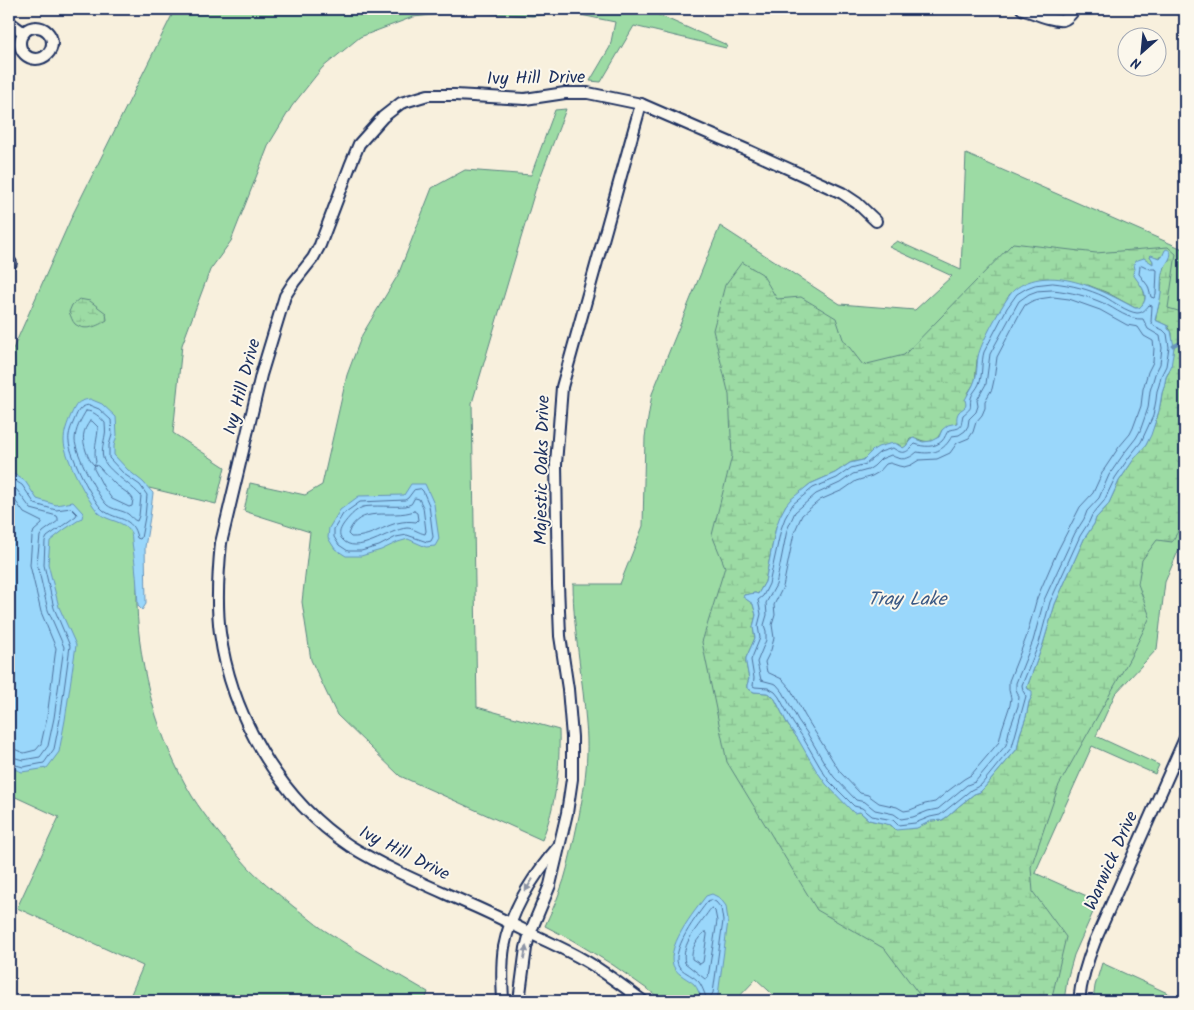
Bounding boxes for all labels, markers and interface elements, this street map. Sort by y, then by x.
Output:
north arrow [1116,28,1166,78]
text: N [1127,51,1145,75]
street label: Ivy Hill Drive [486,64,586,94]
street label: Ivy Hill Drive [216,336,270,438]
street label: Majestic Oaks Drive [527,395,559,545]
water label: Tray Lake [868,585,949,615]
street label: Warwick Drive [1077,807,1147,915]
street label: Ivy Hill Drive [353,819,455,889]
one-way arrow [525,878,534,892]
one-way arrow [522,945,530,961]

